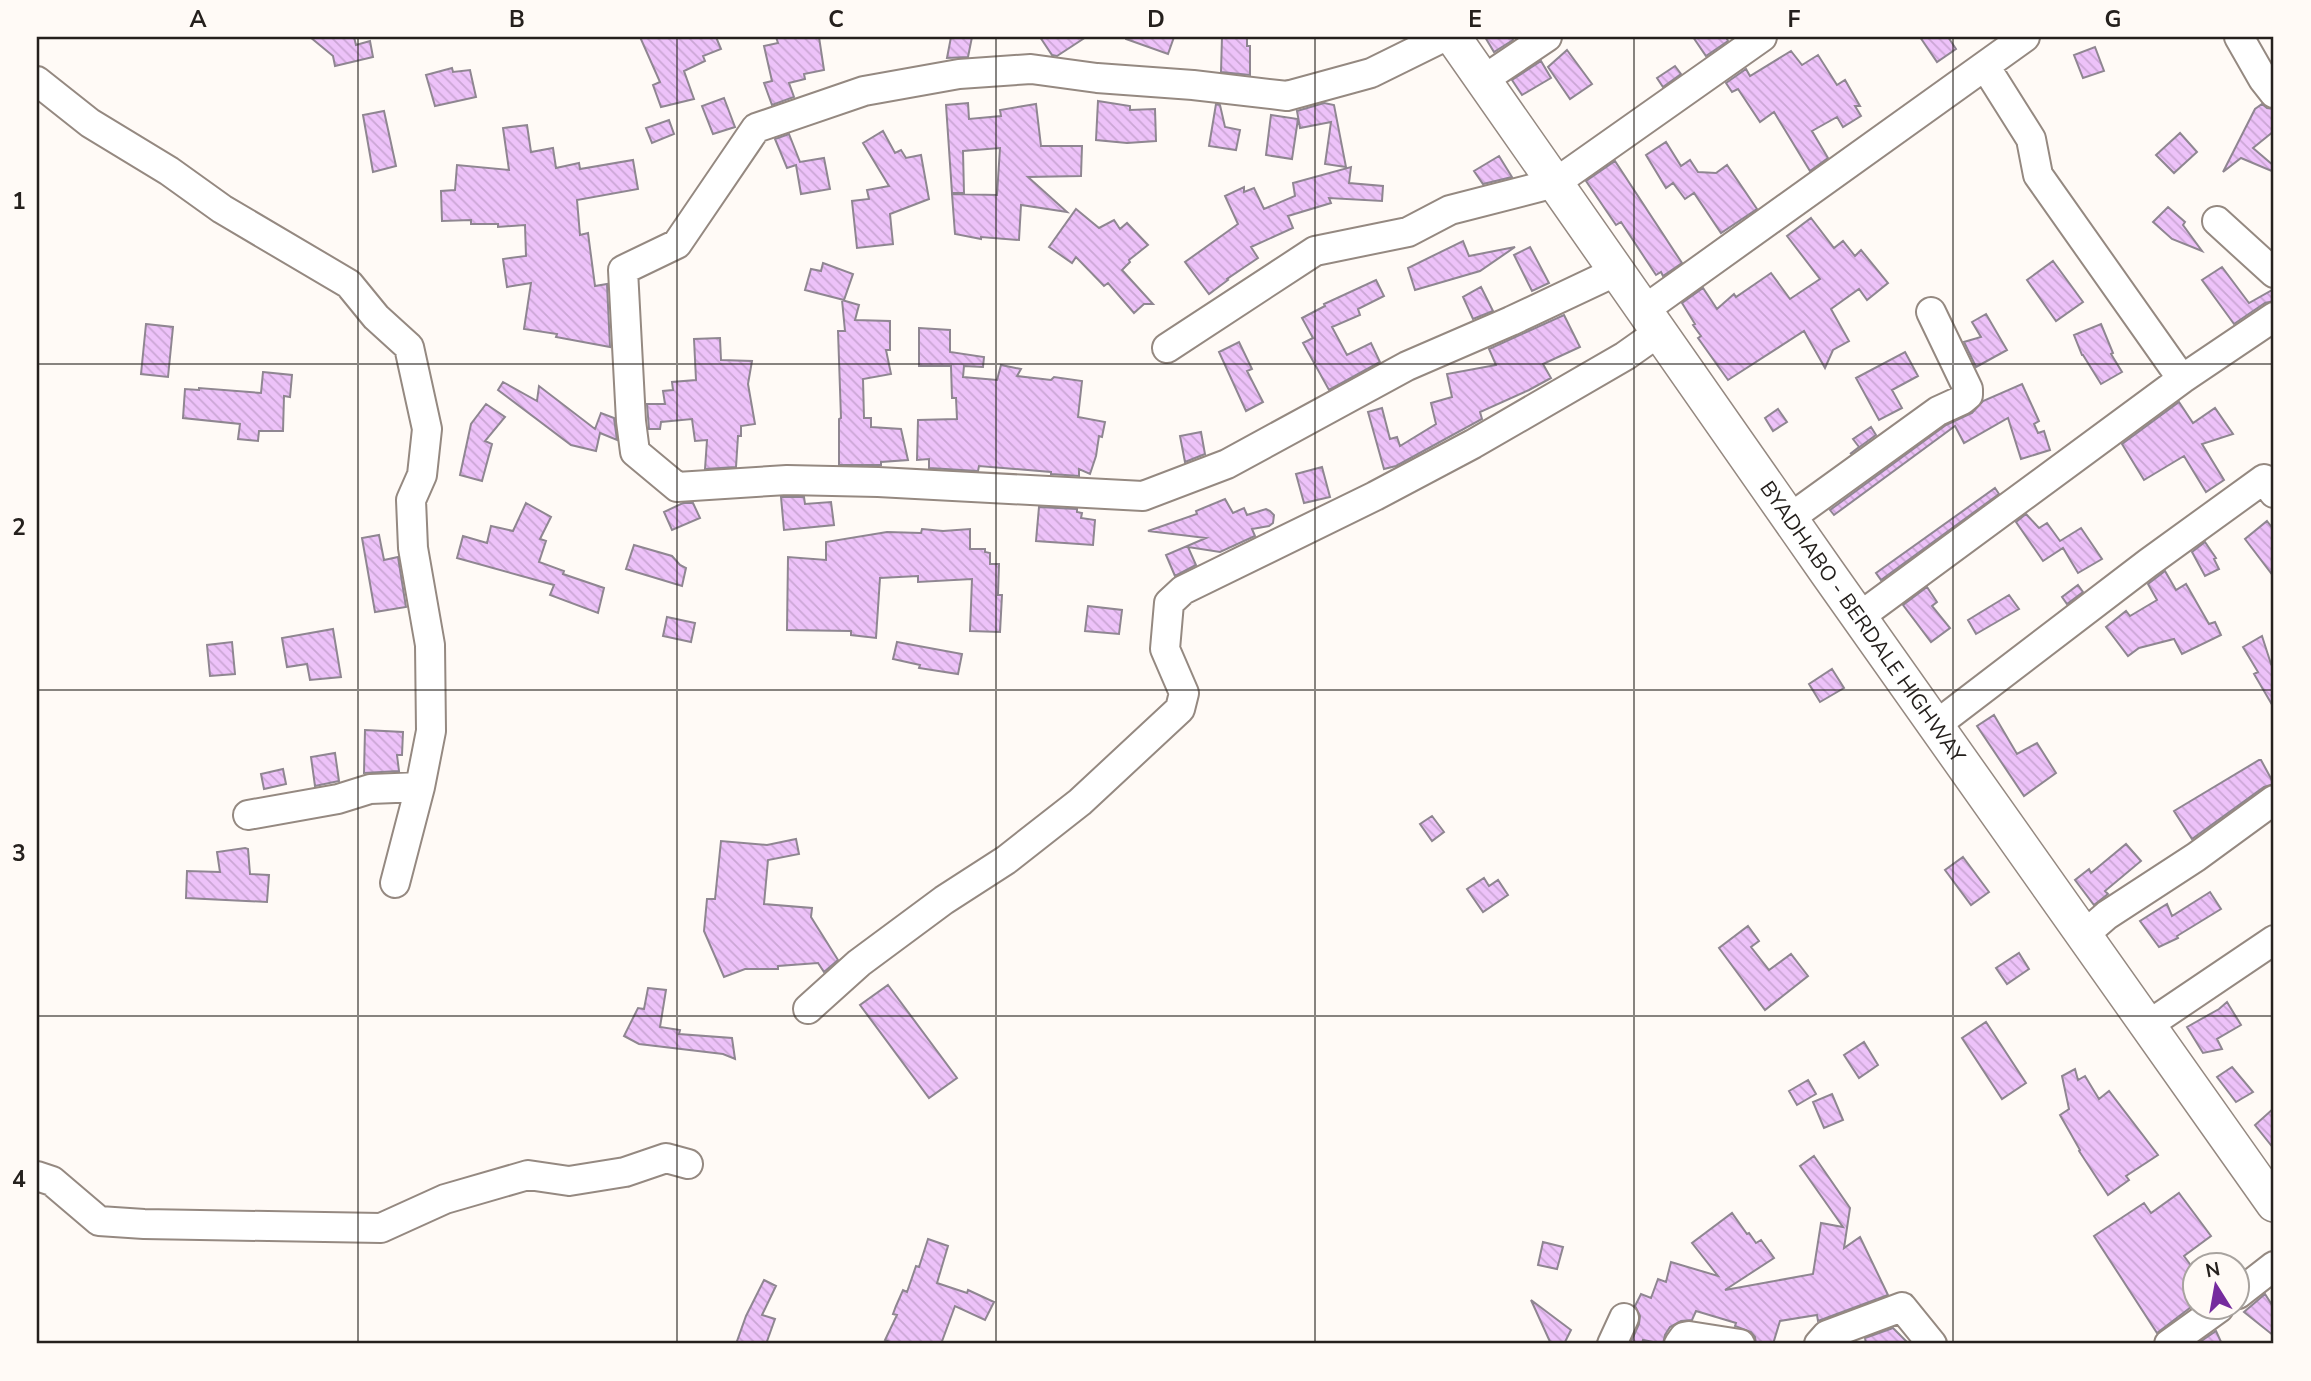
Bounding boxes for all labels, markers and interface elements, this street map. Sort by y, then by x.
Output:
text: A [189,4,207,35]
text: B [509,4,525,35]
text: C [828,4,844,35]
text: D [1147,4,1165,35]
text: E [1468,4,1482,35]
text: F [1788,4,1801,35]
text: G [2105,4,2121,35]
text: 1 [12,186,26,217]
street label: BYADHABO - BERDALE HIGHWAY [1754,475,1972,769]
text: 2 [12,512,26,543]
text: 3 [12,838,26,869]
text: 4 [12,1164,26,1195]
north arrow [2182,1252,2252,1322]
text: N [2203,1256,2222,1284]

